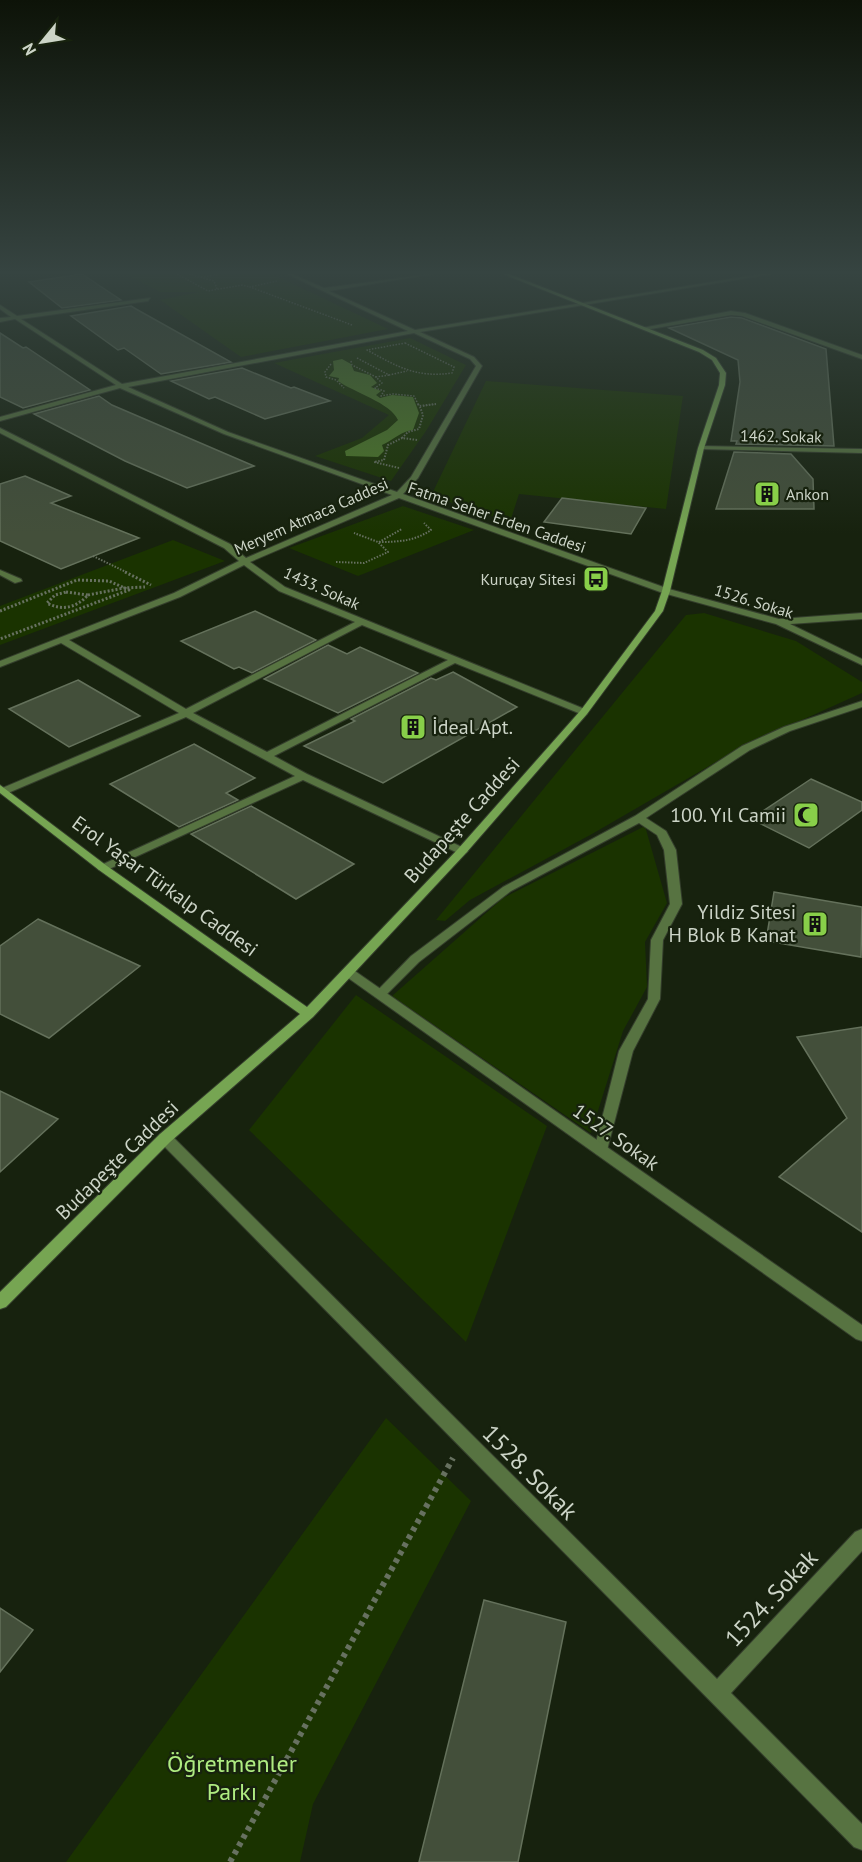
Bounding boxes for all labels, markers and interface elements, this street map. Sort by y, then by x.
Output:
north arrow [12,12,72,72]
text: N [18,40,40,59]
street label: 1462. Sokak [740,425,822,447]
street label: Meryem Atmaca Caddesi [231,473,391,559]
street label: Fatma Seher Erden Caddesi [405,477,589,557]
building icon: Ankon [752,479,782,509]
place label: Ankon [786,484,829,504]
street label: 1433. Sokak [281,562,364,614]
bus stop icon: Kuruçay Sitesi [581,564,611,594]
place label: Kuruçay Sitesi [481,569,576,589]
street label: 1526. Sokak [712,579,796,623]
building icon: İdeal Apt. [398,712,428,742]
place label: İdeal Apt. [432,714,513,740]
street label: Budapeşte Caddesi [398,751,526,889]
mosque icon: 100. Yıl Camii [791,800,821,830]
place label: 100. Yıl Camii [670,802,786,828]
street label: Erol Yaşar Türkalp Caddesi [67,810,263,962]
place label: Yildiz Sitesi H Blok B Kanat [668,899,796,948]
building icon: Yildiz Sitesi H Blok B Kanat [800,909,830,939]
street label: Budapeşte Caddesi [50,1095,184,1225]
street label: 1527. Sokak [568,1098,665,1177]
street label: 1528. Sokak [476,1418,585,1527]
street label: 1524. Sokak [718,1542,824,1653]
park label: Öğretmenler Parkı [167,1748,297,1807]

